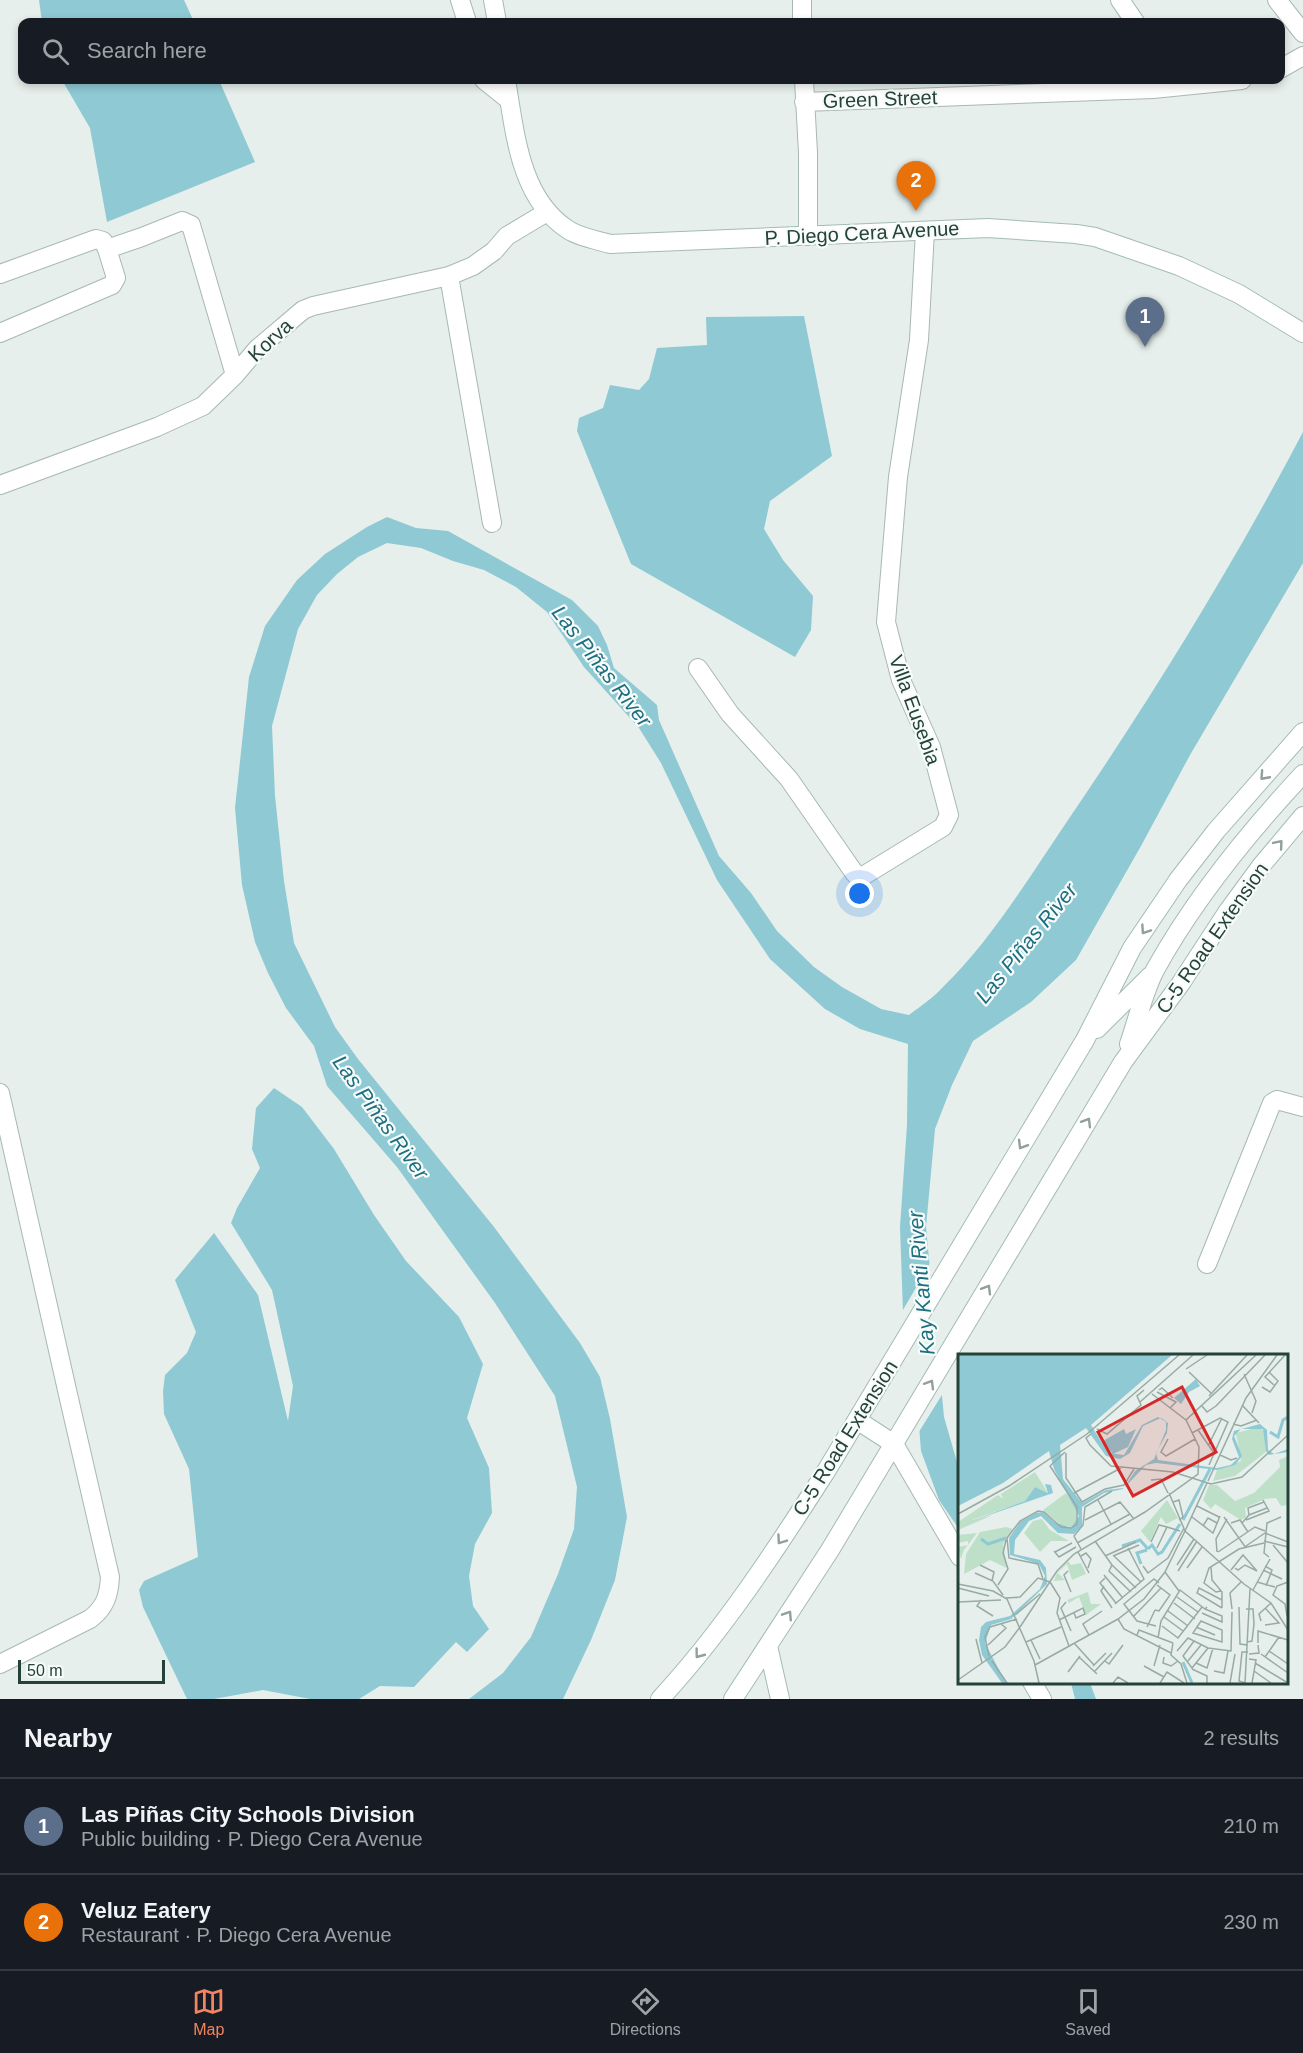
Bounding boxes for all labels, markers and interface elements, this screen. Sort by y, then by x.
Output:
search box [18,18,1285,84]
icon: search [39,35,72,68]
text: Search here [87,38,207,63]
street label: Green Street [822,86,938,112]
pin: 2 [896,162,936,211]
street label: P. Diego Cera Avenue [764,217,960,249]
pin: 1 [1126,298,1164,347]
street label: Korva [243,314,297,366]
water label: Las Piñas River [548,601,657,732]
street label: Villa Eusebia [885,652,945,769]
one-way arrow [1260,769,1271,780]
one-way arrow [1272,840,1283,851]
street label: C-5 Road Extension [1152,858,1272,1018]
water label: Las Piñas River [971,878,1082,1007]
your location [845,879,874,908]
one-way arrow [1141,923,1152,934]
water label: Las Piñas River [328,1051,434,1184]
one-way arrow [1080,1118,1092,1128]
one-way arrow [1018,1139,1030,1149]
water label: Kay Kanti River [903,1209,939,1356]
one-way arrow [980,1285,992,1295]
inset map [958,1354,1288,1684]
street label: C-5 Road Extension [788,1356,902,1520]
one-way arrow [923,1380,934,1390]
one-way arrow [777,1533,788,1544]
one-way arrow [780,1611,792,1621]
one-way arrow [695,1648,706,1659]
scale bar [18,1657,165,1684]
text: 50 m [27,1662,63,1679]
text: Nearby [24,1723,112,1753]
text: 2 results [1203,1727,1279,1749]
text: Las Piñas City Schools Division [81,1802,415,1827]
text: 1 [38,1815,49,1837]
text: 210 m [1223,1815,1279,1837]
text: Public building · P. Diego Cera Avenue [81,1828,423,1850]
text: Veluz Eatery [81,1898,211,1923]
text: 2 [38,1911,49,1933]
text: 230 m [1223,1911,1279,1933]
text: Restaurant · P. Diego Cera Avenue [81,1924,392,1946]
tab: Map [192,1985,225,2039]
tab: Directions [610,1985,681,2039]
tab: Saved [1065,1985,1111,2039]

